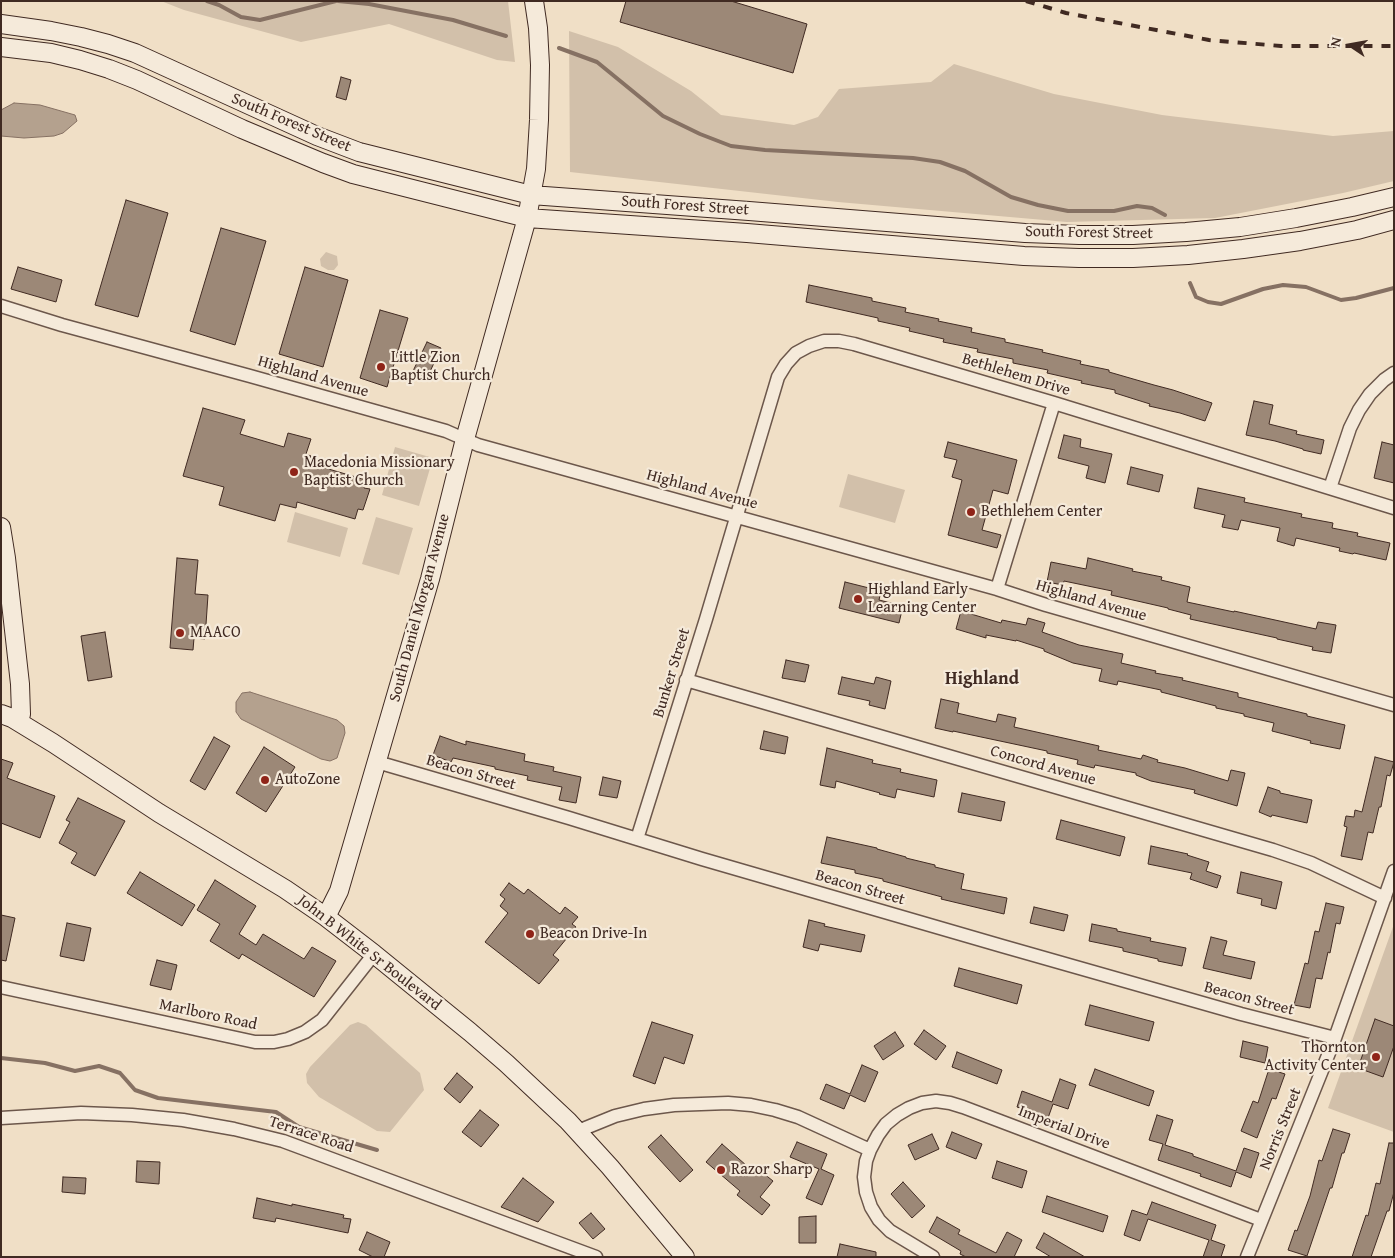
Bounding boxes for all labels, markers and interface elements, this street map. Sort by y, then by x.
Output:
north arrow [1325,20,1375,70]
text: N [1325,35,1346,49]
street label: South Forest Street [228,89,354,157]
street label: South Forest Street [620,192,750,220]
street label: South Forest Street [1025,222,1153,244]
place label: Little Zion Baptist Church [391,348,490,386]
street label: Bethlehem Drive [960,349,1072,401]
street label: Highland Avenue [255,352,371,402]
marker: Little Zion Baptist Church [375,361,387,373]
place label: Macedonia Missionary Baptist Church [304,453,455,491]
marker: Macedonia Missionary Baptist Church [288,466,300,478]
street label: Highland Avenue [644,466,760,514]
place label: Bethlehem Center [981,502,1102,522]
marker: Bethlehem Center [965,506,977,518]
street label: South Daniel Morgan Avenue [386,512,454,704]
street label: Highland Avenue [1033,576,1149,626]
place label: Highland Early Learning Center [868,580,976,618]
marker: Highland Early Learning Center [852,593,864,605]
place label: MAACO [190,623,241,643]
street label: Bunker Street [649,626,695,720]
marker: MAACO [174,627,186,639]
district label: Highland [945,668,1019,690]
street label: Concord Avenue [988,742,1098,790]
street label: Beacon Street [424,751,518,795]
place label: AutoZone [275,770,340,790]
marker: AutoZone [259,774,271,786]
street label: Beacon Street [813,866,907,910]
street label: John B White Sr Boulevard [293,891,445,1015]
place label: Beacon Drive-In [540,924,647,944]
marker: Beacon Drive-In [524,928,536,940]
street label: Beacon Street [1202,978,1296,1020]
street label: Marlboro Road [157,995,259,1035]
place label: Thornton Activity Center [1265,1038,1366,1076]
marker: Thornton Activity Center [1370,1051,1382,1063]
street label: Norris Street [1256,1085,1306,1173]
street label: Imperial Drive [1015,1102,1113,1154]
street label: Terrace Road [266,1112,356,1158]
place label: Razor Sharp [731,1160,813,1180]
marker: Razor Sharp [715,1164,727,1176]

